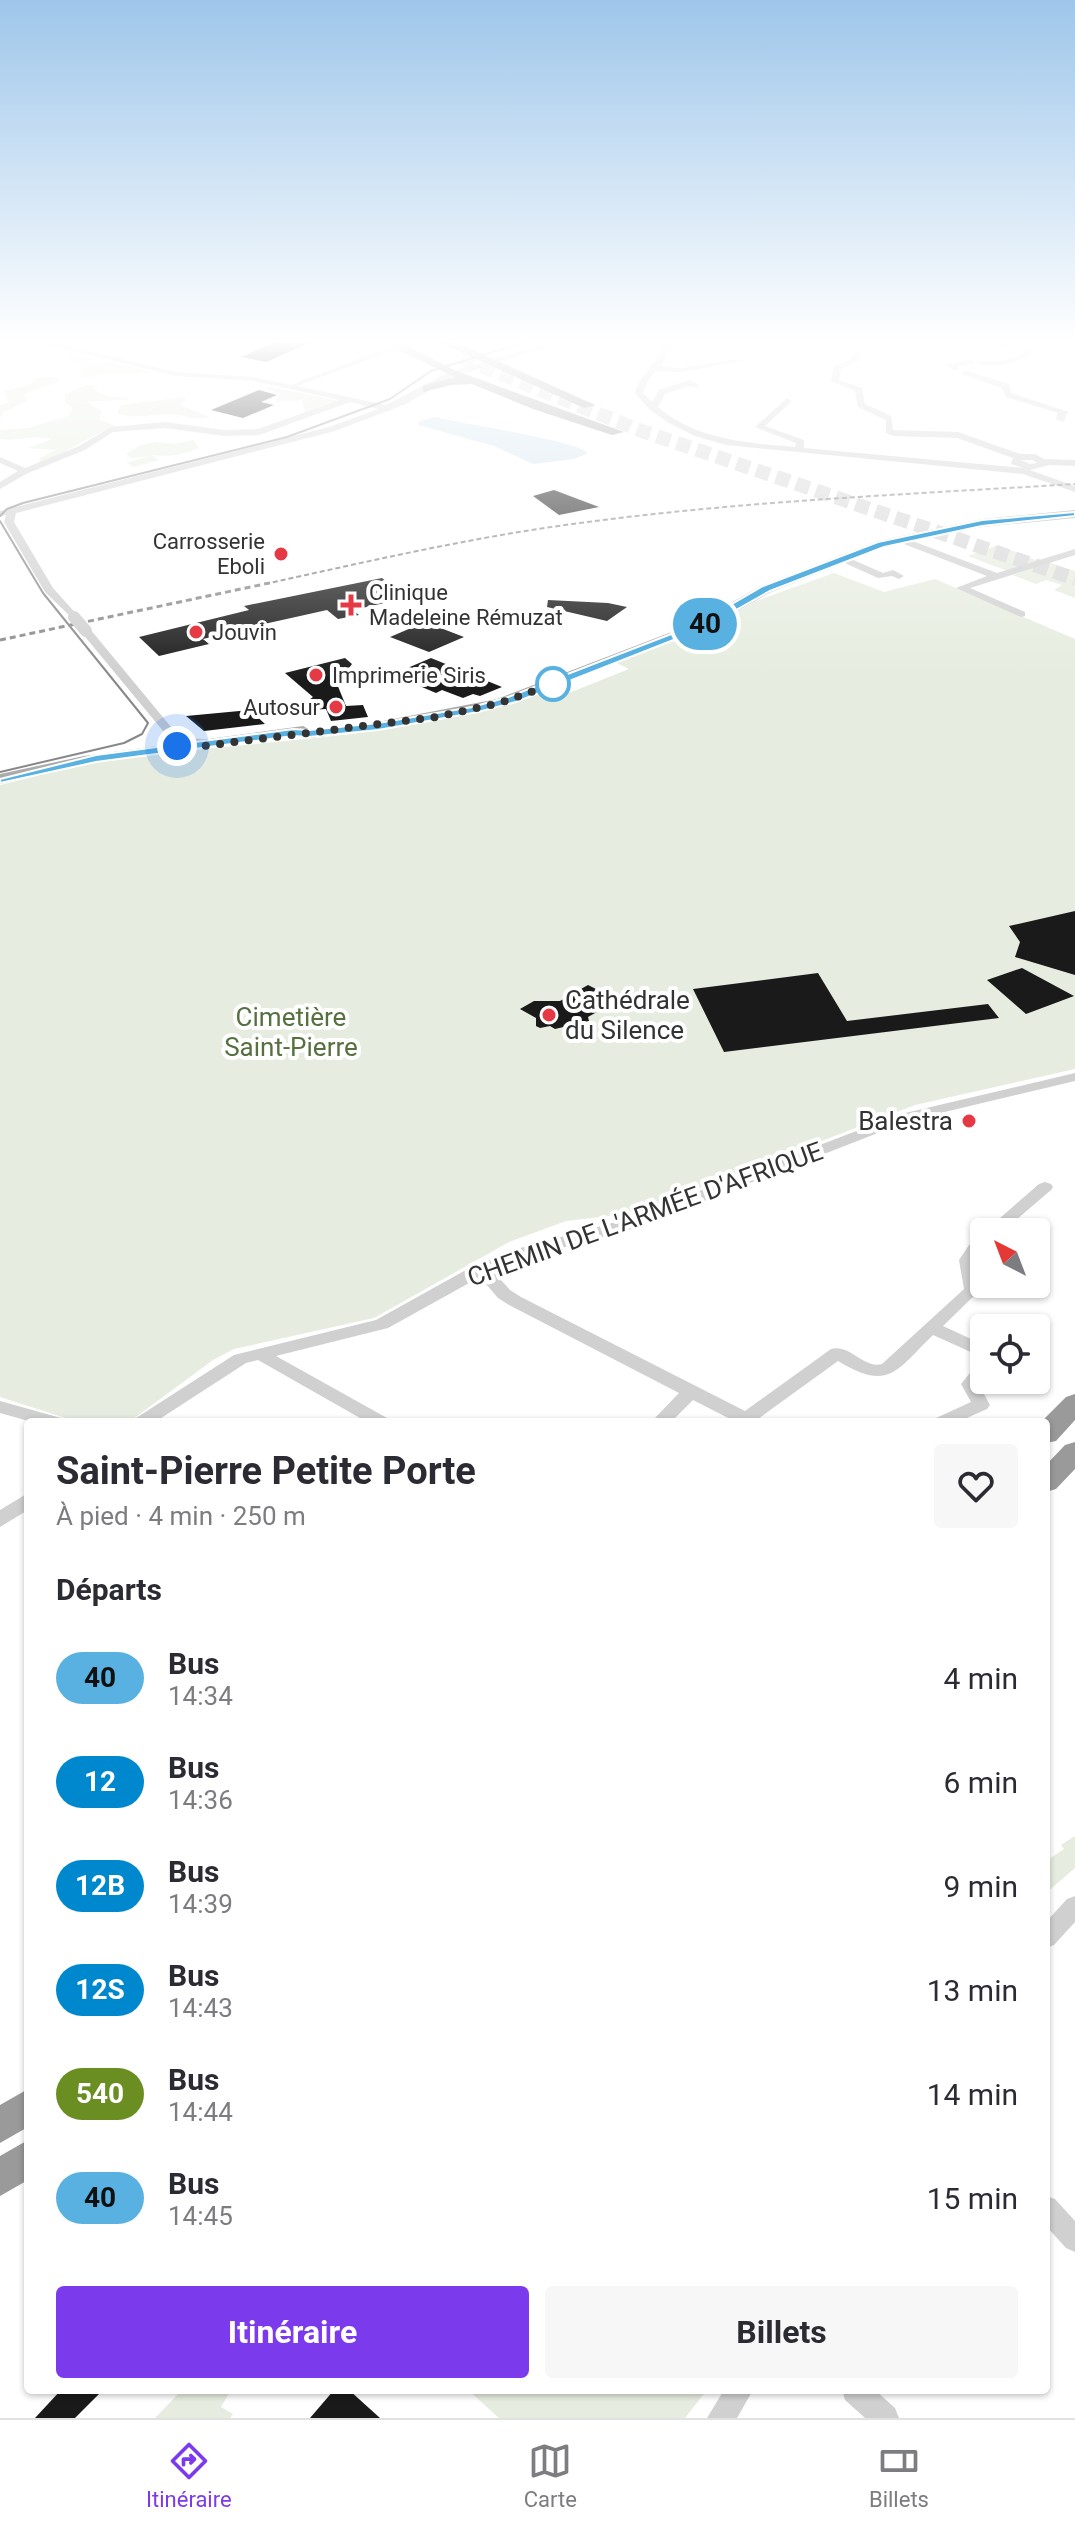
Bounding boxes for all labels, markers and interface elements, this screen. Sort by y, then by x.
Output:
place label: Carrosserie Eboli [153,529,265,579]
marker: Carrosserie Eboli [272,545,290,563]
place label: Clinique Madeleine Rémuzat [369,580,563,630]
marker: Clinique Madeleine Rémuzat [340,594,362,616]
line badge: 40 [669,598,741,650]
text: 40 [689,607,721,640]
place label: Jouvin [212,620,277,645]
marker: Jouvin [187,623,205,641]
place label: Imprimerie Siris [332,663,486,688]
marker: Imprimerie Siris [307,666,325,684]
unlabelled marker [536,667,570,701]
place label: Autosur [243,695,321,720]
marker: Autosur [327,698,345,716]
your location [157,726,197,766]
place label: Cathédrale du Silence [565,985,690,1045]
park label: Cimetière Saint-Pierre [224,1002,358,1062]
marker: Cathédrale du Silence [540,1006,558,1024]
place label: Balestra [858,1106,953,1136]
marker: Balestra [960,1112,978,1130]
street label: CHEMIN DE L'ARMÉE D'AFRIQUE [463,1136,827,1292]
north arrow [970,1218,1050,1298]
map controls [970,1218,1050,1394]
button: locate [970,1314,1050,1394]
button: heart [934,1444,1018,1528]
text: Saint-Pierre Petite Porte [56,1449,476,1493]
text: À pied · 4 min · 250 m [56,1501,306,1531]
text: Départs [56,1572,162,1607]
text: Bus [168,1646,219,1681]
text: 40 [84,1661,116,1694]
text: 4 min [944,1661,1018,1696]
text: 14:34 [168,1681,233,1711]
text: Bus [168,1750,219,1785]
text: 12 [84,1765,116,1798]
text: 6 min [944,1765,1018,1800]
text: 14:36 [168,1785,233,1815]
text: Bus [168,1854,219,1889]
text: 12B [75,1869,125,1902]
text: 9 min [944,1869,1018,1904]
text: 14:39 [168,1889,233,1919]
text: Bus [168,1958,219,1993]
text: 12S [75,1973,125,2006]
text: 13 min [927,1973,1018,2008]
text: 14:43 [168,1993,233,2023]
text: Bus [168,2062,219,2097]
text: 540 [76,2077,124,2110]
text: 14 min [927,2077,1018,2112]
text: 14:44 [168,2097,233,2127]
text: Bus [168,2166,219,2201]
text: 40 [84,2181,116,2214]
text: 15 min [927,2181,1018,2216]
text: 14:45 [168,2201,233,2231]
button: Itinéraire [56,2286,529,2378]
button: Billets [545,2286,1018,2378]
tab: Itinéraire [146,2439,232,2512]
tab: Carte [524,2439,577,2512]
tab: Billets [869,2439,929,2512]

